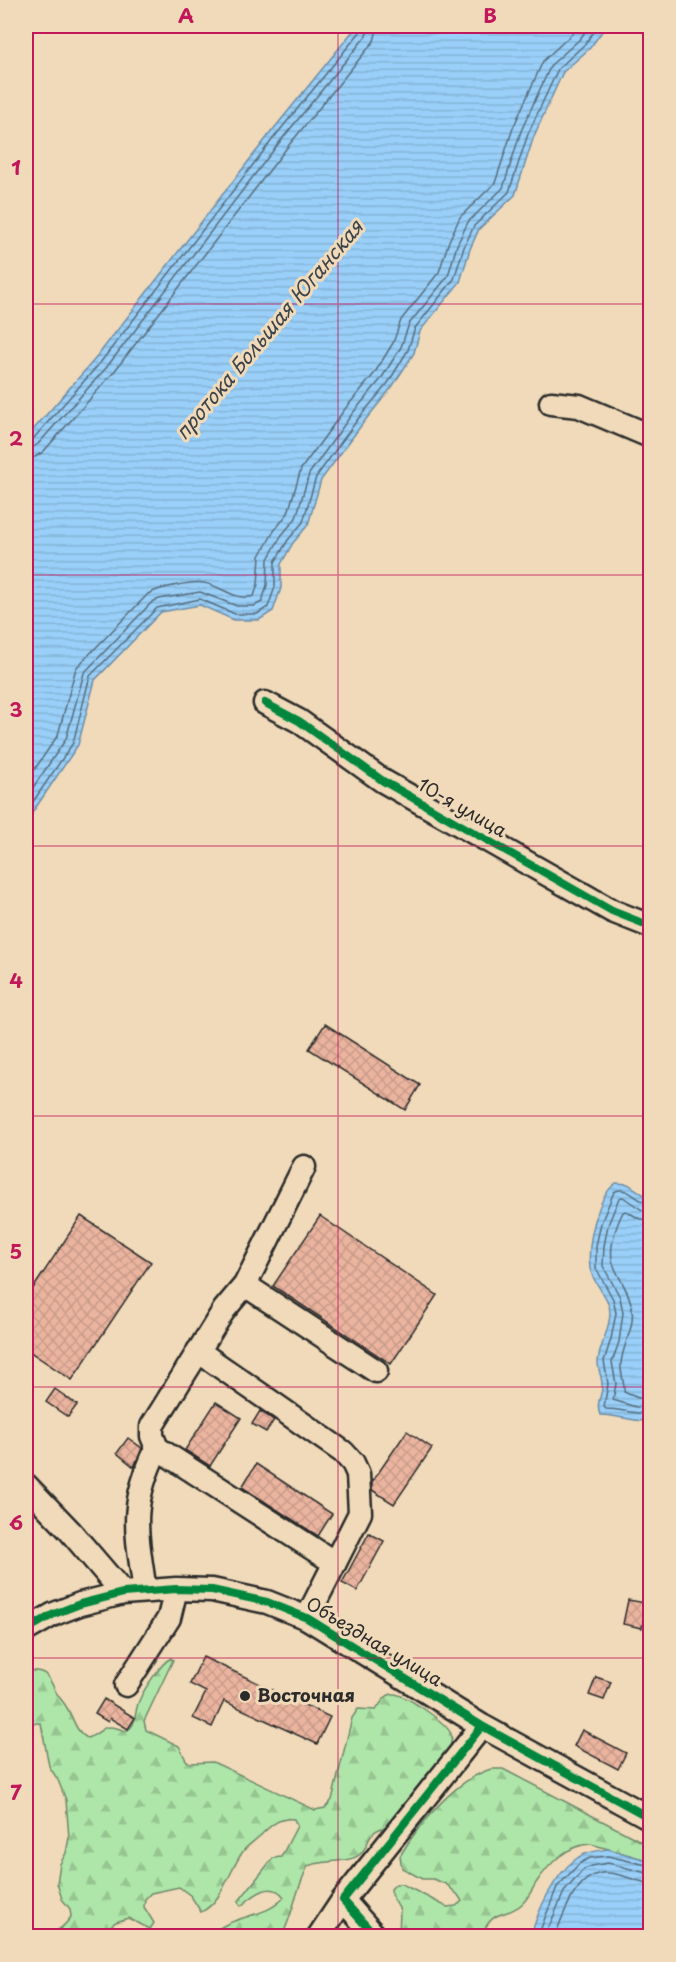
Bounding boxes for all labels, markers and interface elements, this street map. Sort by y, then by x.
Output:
text: A [178,0,194,30]
text: B [483,0,497,30]
text: 1 [11,152,21,182]
water label: протока Большая Юганская [167,212,370,446]
text: 2 [9,423,23,453]
text: 3 [9,694,23,724]
street label: 10-я улица [413,770,513,843]
text: 4 [9,965,23,995]
text: 5 [10,1236,22,1266]
text: 6 [9,1507,23,1537]
street label: Объездная улица [301,1589,449,1692]
place label: Восточная [257,1681,355,1708]
marker: Восточная [238,1689,252,1703]
text: 7 [10,1777,22,1807]

